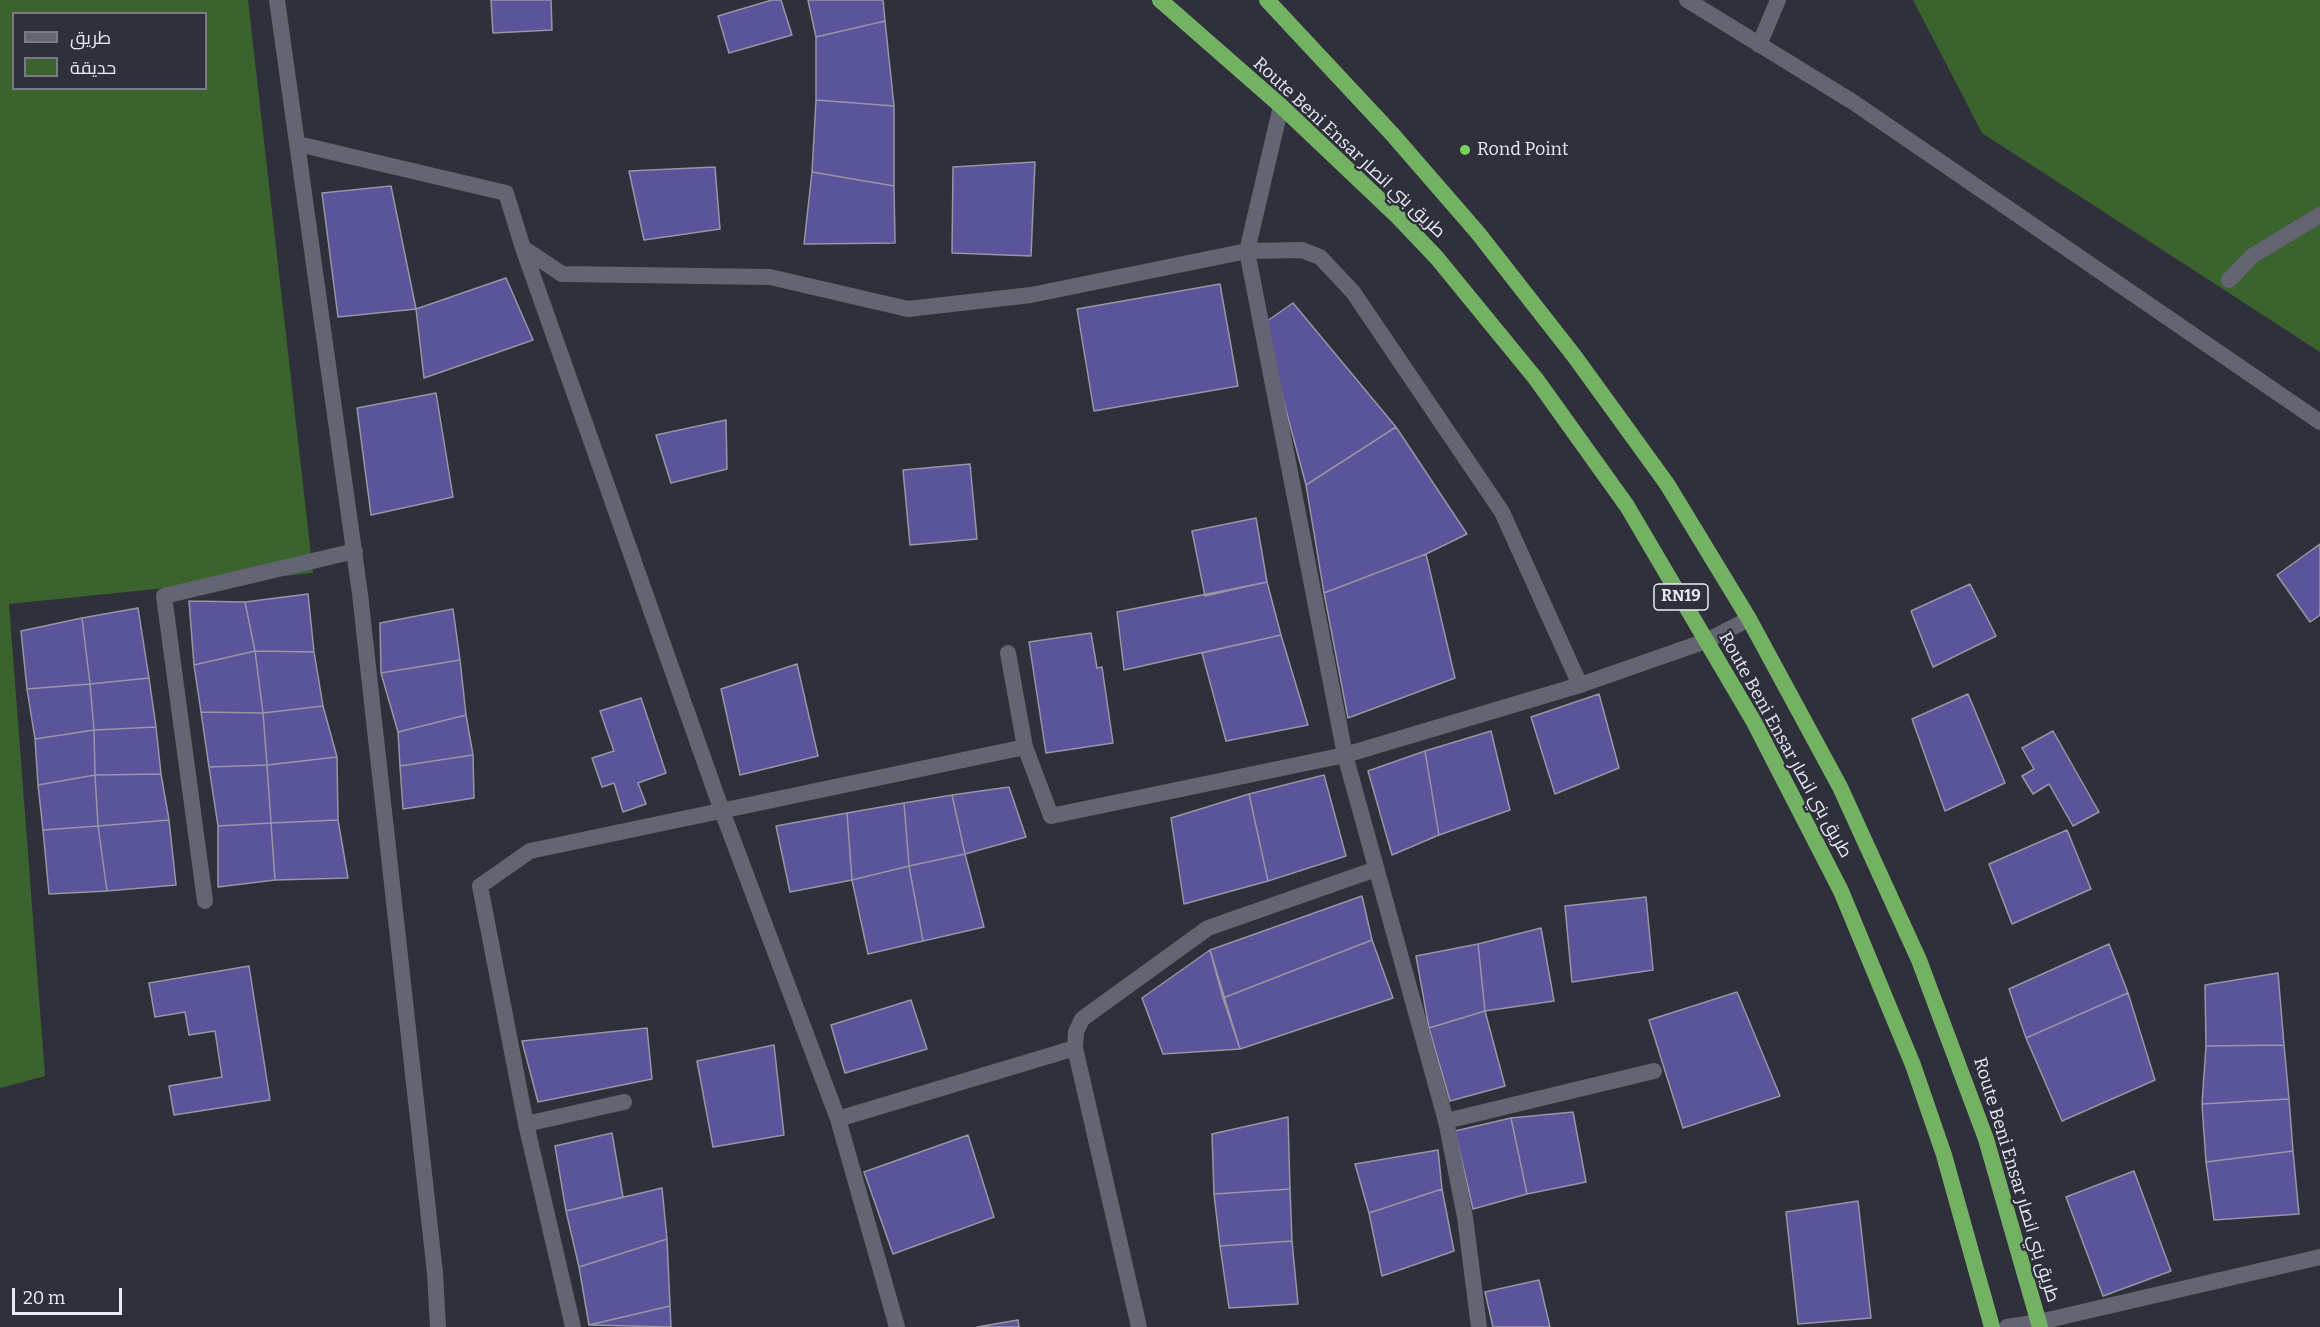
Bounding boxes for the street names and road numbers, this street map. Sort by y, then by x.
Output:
street label: Route Beni Ensar طريق بني انصار [1248,53,1450,243]
road number: RN19 [1654,584,1708,610]
street label: Route Beni Ensar طريق بني انصار [1714,628,1856,862]
street label: Route Beni Ensar طريق بني انصار [1968,1055,2064,1305]

